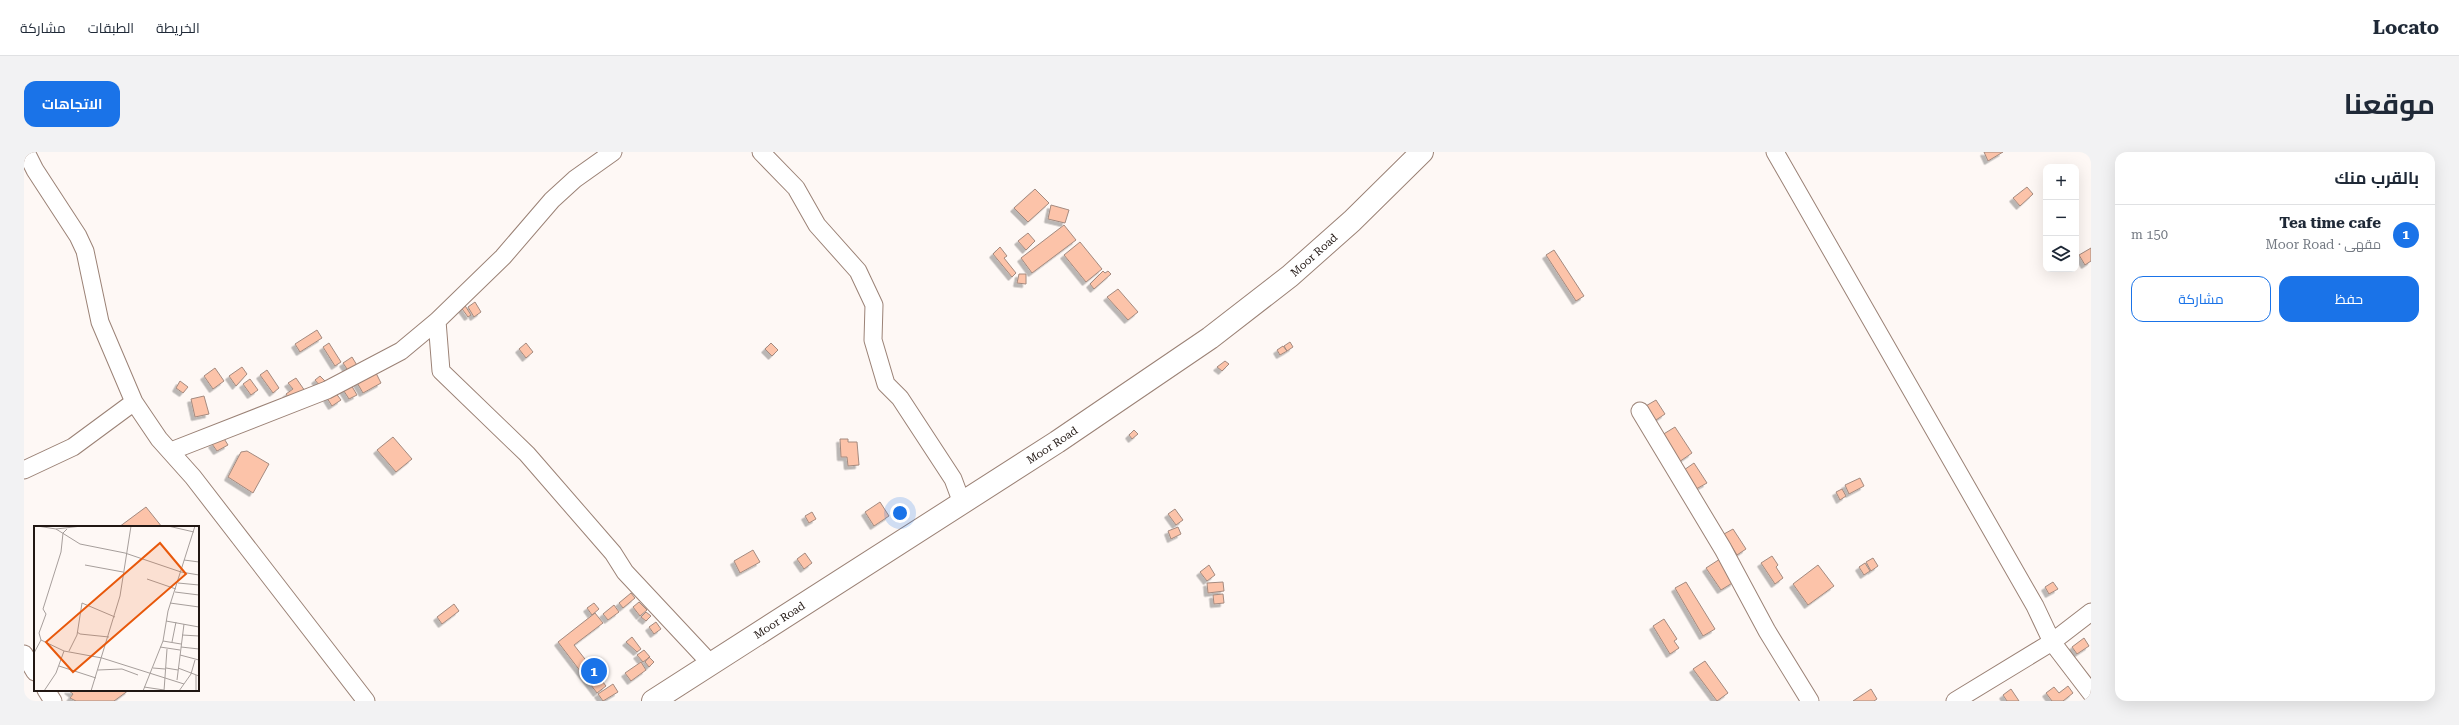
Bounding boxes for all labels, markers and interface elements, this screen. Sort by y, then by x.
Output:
text: Locato [2373,16,2439,39]
text: مشاركة [20,20,66,36]
text: الطبقات [88,20,134,36]
text: الخريطة [156,20,200,36]
button: الاتجاهات [24,81,120,127]
text: موقعنا [2344,88,2435,121]
map controls [2043,164,2079,272]
button: + [2043,164,2079,200]
text: بالقرب منك [2335,168,2419,188]
button: − [2043,200,2079,236]
text: Tea time cafe [2279,214,2381,232]
text: 150 m [2131,227,2168,242]
text: 1 [2402,227,2410,242]
street label: Moor Road [1288,231,1340,279]
button: layers [2043,236,2079,272]
text: مقهى · Moor Road [2266,237,2381,252]
button: مشاركة [2131,276,2271,322]
button: حفظ [2279,276,2419,322]
street label: Moor Road [1024,424,1080,466]
your location [890,503,910,523]
inset map [34,526,199,691]
street label: Moor Road [751,599,807,641]
pin: 1 [581,656,607,686]

